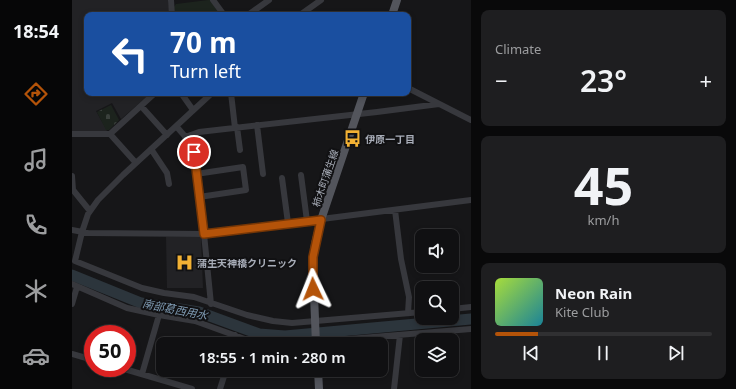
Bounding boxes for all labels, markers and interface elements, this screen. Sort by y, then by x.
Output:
text: 18:54 [13,19,59,43]
text: 70 m [170,23,237,61]
icon: left [104,28,156,80]
text: Climate [495,40,541,58]
text: Turn left [170,59,241,83]
text: 23° [580,60,627,101]
text: − [495,65,508,95]
text: + [699,65,712,95]
icon: directions [22,80,50,108]
bus stop icon: 伊原一丁目 [342,129,362,149]
place label: 伊原一丁目 [365,132,415,146]
pin [177,135,211,169]
icon: arrive [183,141,205,163]
icon: music [22,146,50,174]
street label: 柿木町蒲生線 [309,147,341,209]
text: 45 [574,149,633,220]
icon: phone [22,211,50,239]
text: km/h [588,211,619,229]
map controls [415,229,459,377]
button: sound [415,229,459,273]
hospital icon: 蒲生天神橋クリニック [174,253,194,273]
place label: 蒲生天神橋クリニック [197,256,297,270]
position arrow [292,268,334,310]
icon: climate [22,277,50,305]
button: search [415,281,459,325]
text: Neon Rain [555,283,632,303]
water label: 南部葛西用水 [141,295,210,323]
text: Kite Club [555,303,609,321]
speed limit sign: 50 [84,325,136,377]
button: layers [415,333,459,377]
icon: car [22,342,50,370]
icon: previous [520,342,542,364]
icon: pause [592,342,614,364]
icon: next [665,342,687,364]
text: 18:55 · 1 min · 280 m [198,347,346,367]

